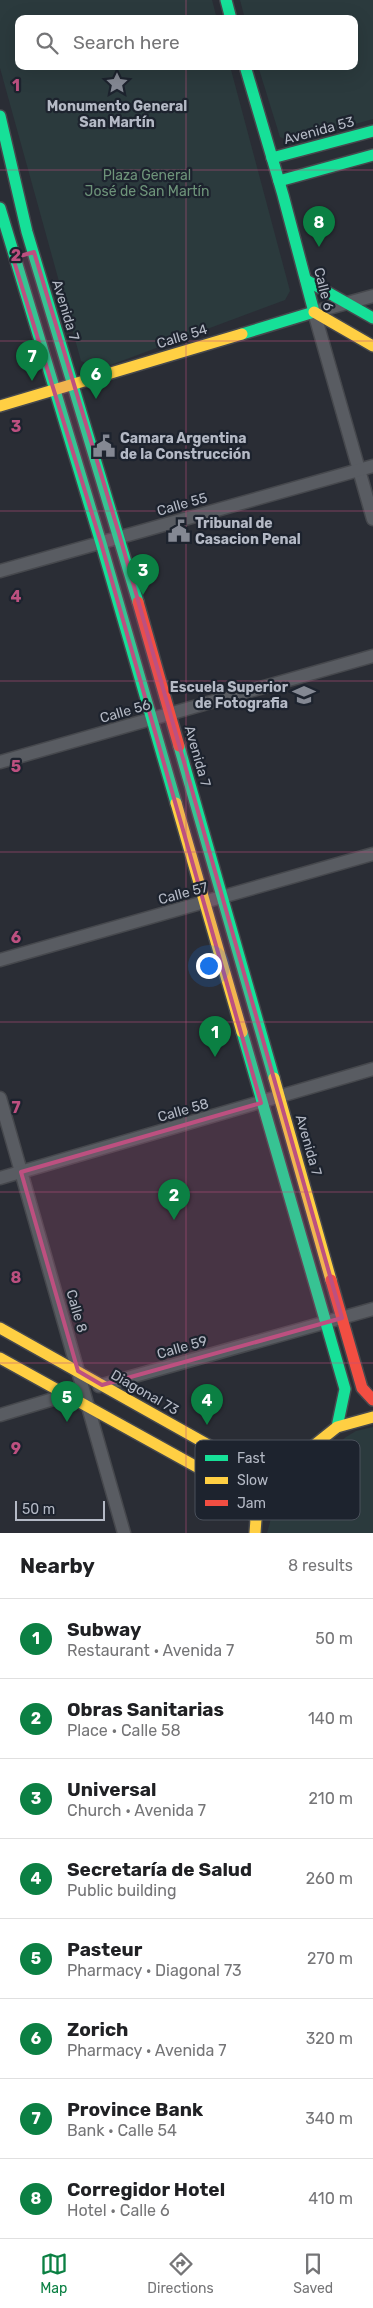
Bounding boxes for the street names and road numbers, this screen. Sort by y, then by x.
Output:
street label: Avenida 53 [282,113,356,148]
street label: Calle 6 [310,266,337,312]
street label: Avenida 7 [48,278,83,343]
street label: Calle 54 [155,321,210,352]
street label: Calle 55 [155,489,209,520]
street label: Calle 56 [98,696,152,727]
street label: Avenida 7 [181,724,214,789]
street label: Calle 57 [156,879,210,908]
street label: Calle 58 [156,1095,211,1126]
street label: Avenida 7 [292,1113,325,1178]
street label: Calle 8 [62,1288,91,1335]
street label: Calle 59 [155,1332,209,1363]
street label: Diagonal 73 [108,1366,182,1419]

